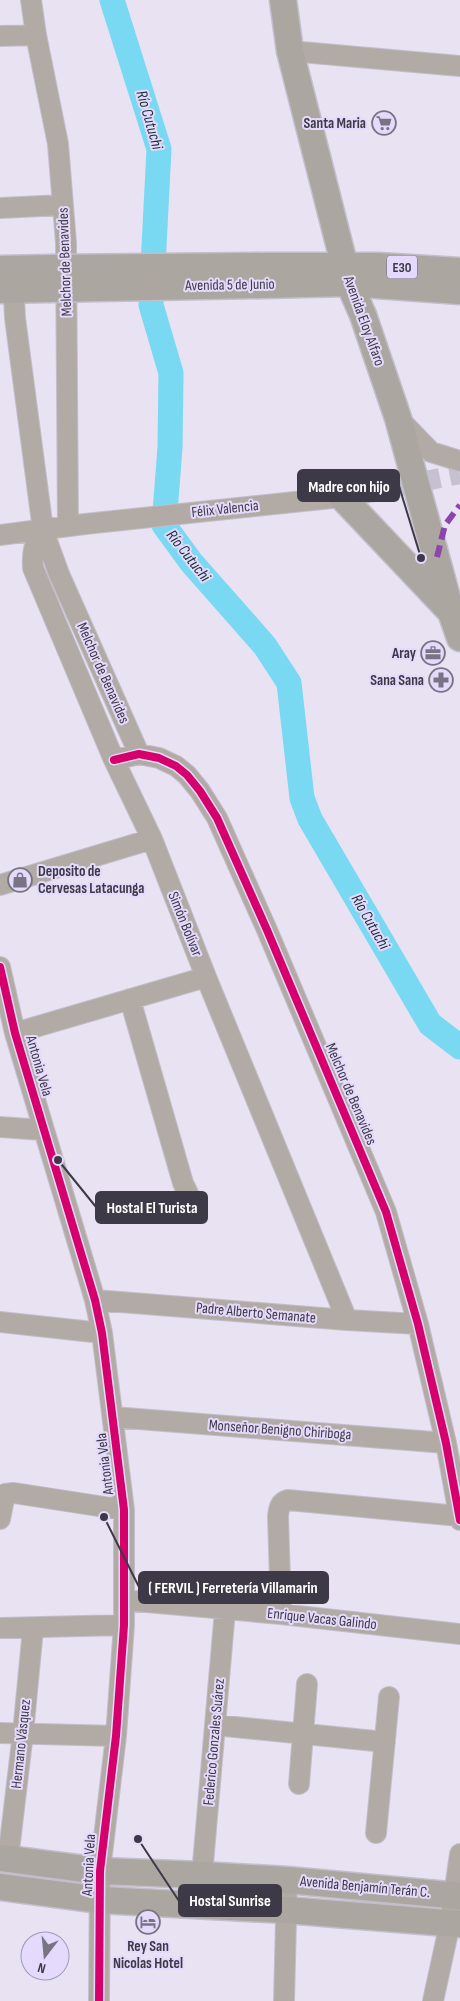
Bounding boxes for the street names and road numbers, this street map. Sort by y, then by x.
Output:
street label: Melchor de Benavides [54,207,76,317]
road number: E30 [387,256,417,278]
street label: Avenida Eloy Alfaro [339,272,389,369]
street label: Avenida 5 de Junio [184,275,275,295]
street label: Félix Valencia [191,496,260,522]
street label: Melchor de Benavides [72,619,134,727]
street label: Simón Bolívar [163,889,207,960]
street label: Antonia Vela [21,1033,57,1099]
street label: Melchor de Benavides [321,1040,381,1148]
street label: Padre Alberto Semanate [195,1298,317,1328]
street label: Monseñor Benigno Chiriboga [208,1416,352,1444]
street label: Antonia Vela [92,1432,118,1497]
street label: Enrique Vacas Galindo [266,1604,378,1634]
street label: Federico Gonzales Suárez [199,1677,229,1806]
street label: Hermano Vásquez [7,1698,35,1790]
street label: Antonia Vela [78,1833,100,1898]
street label: Avenida Benjamín Terán C. [298,1872,431,1902]

